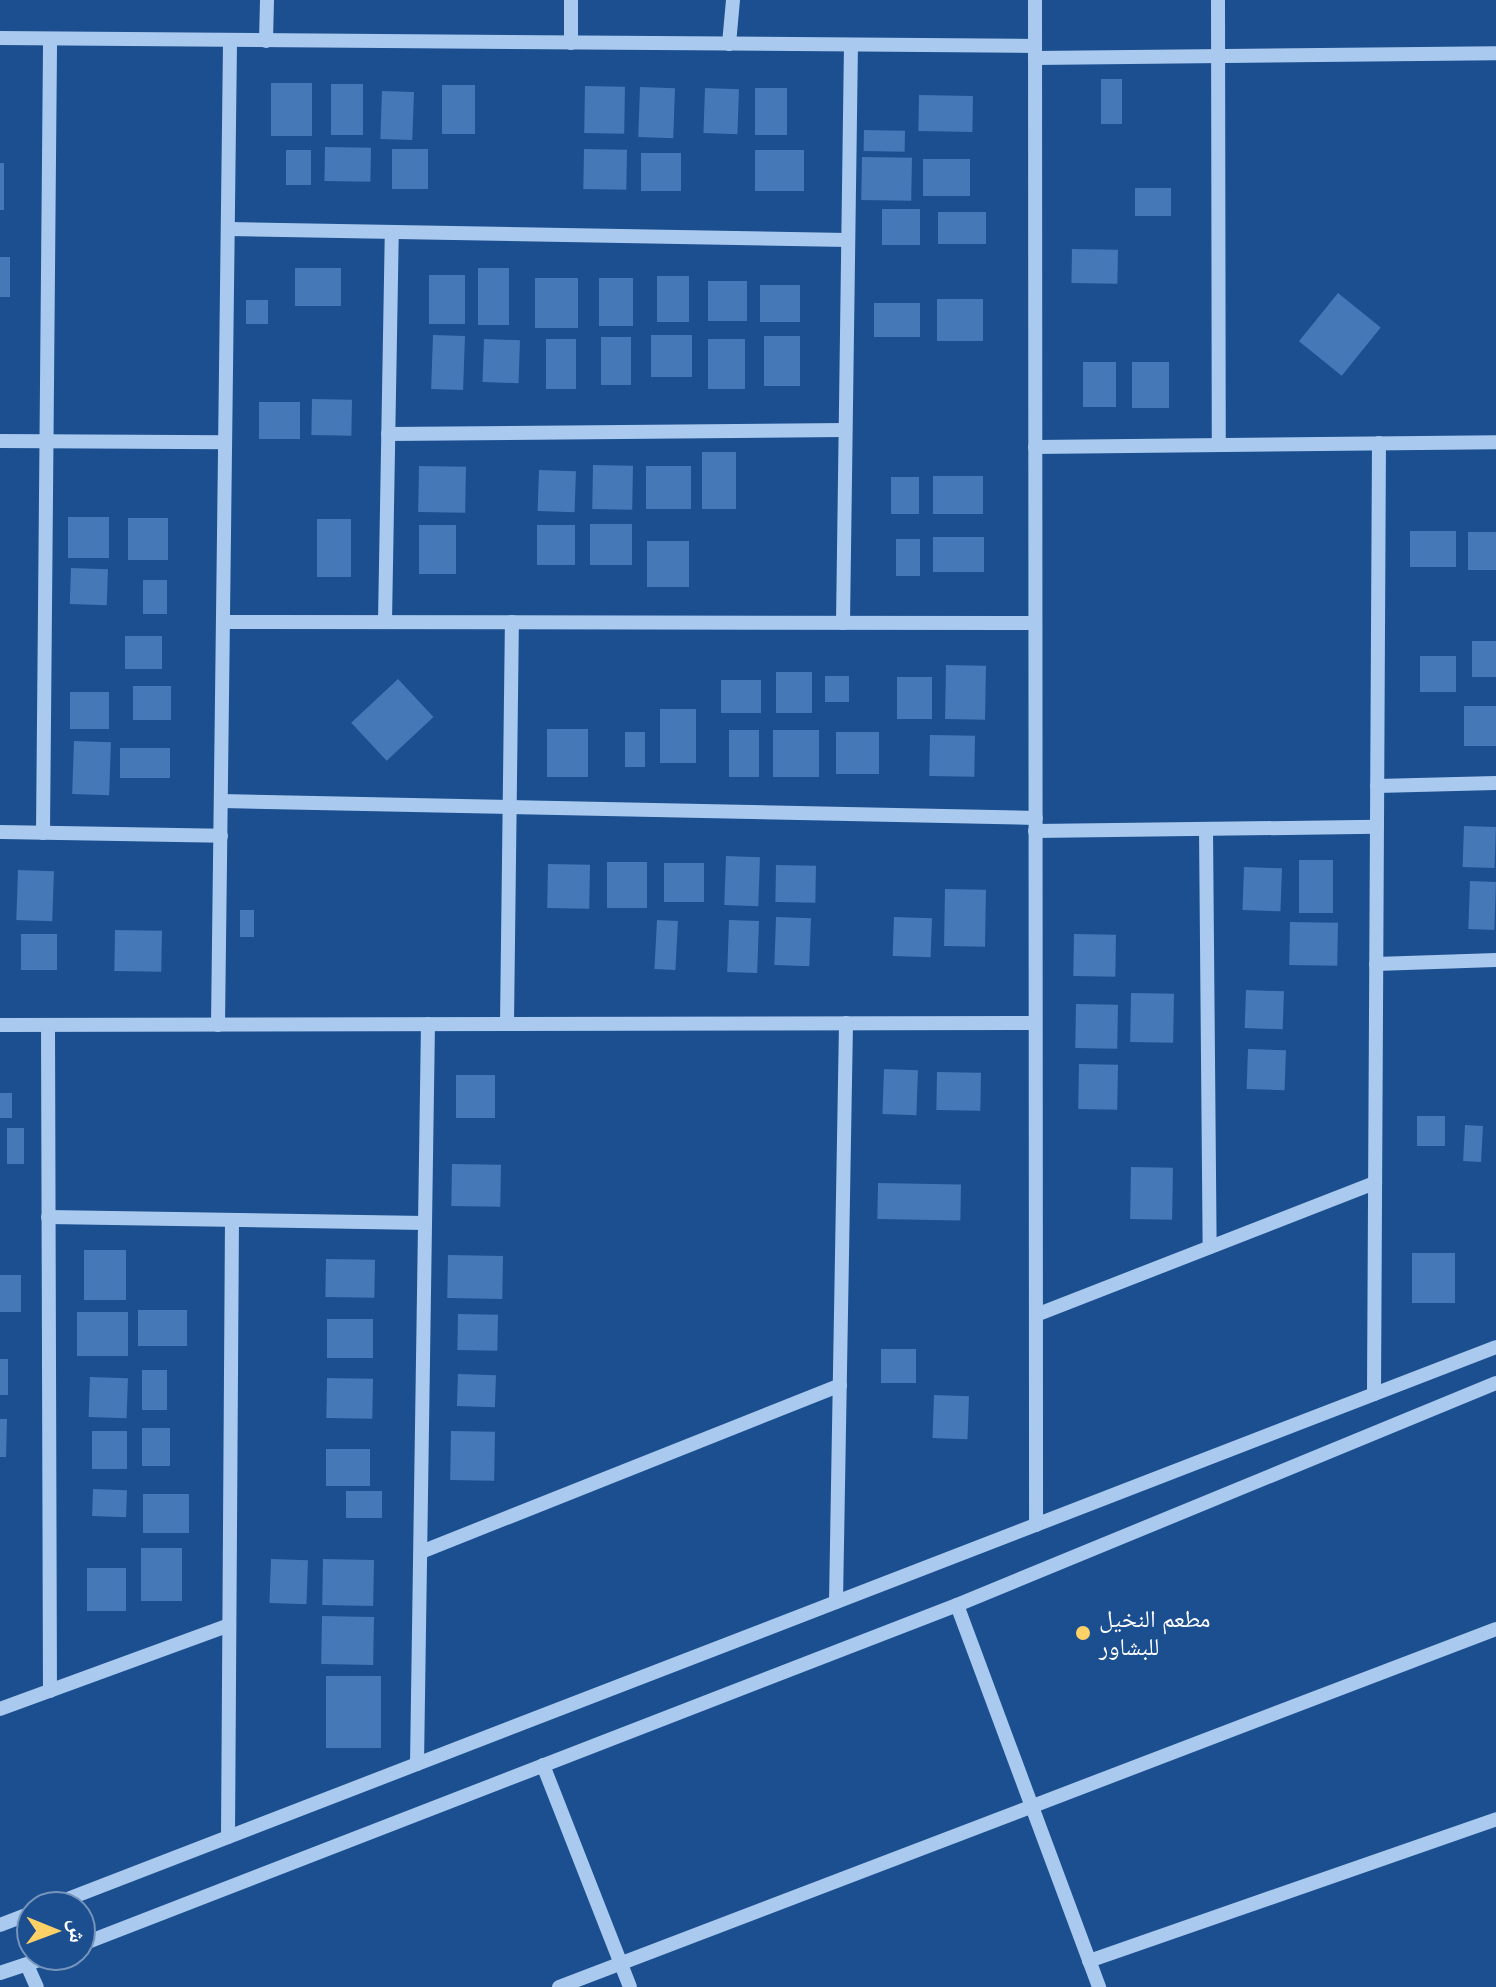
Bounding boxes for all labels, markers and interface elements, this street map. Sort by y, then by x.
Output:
place label: مطعم النخيل للبشاور [1099,1605,1211,1661]
marker: مطعم النخيل للبشاور [1074,1624,1092,1642]
north arrow [16,1891,96,1971]
text: ش [64,1919,92,1943]

